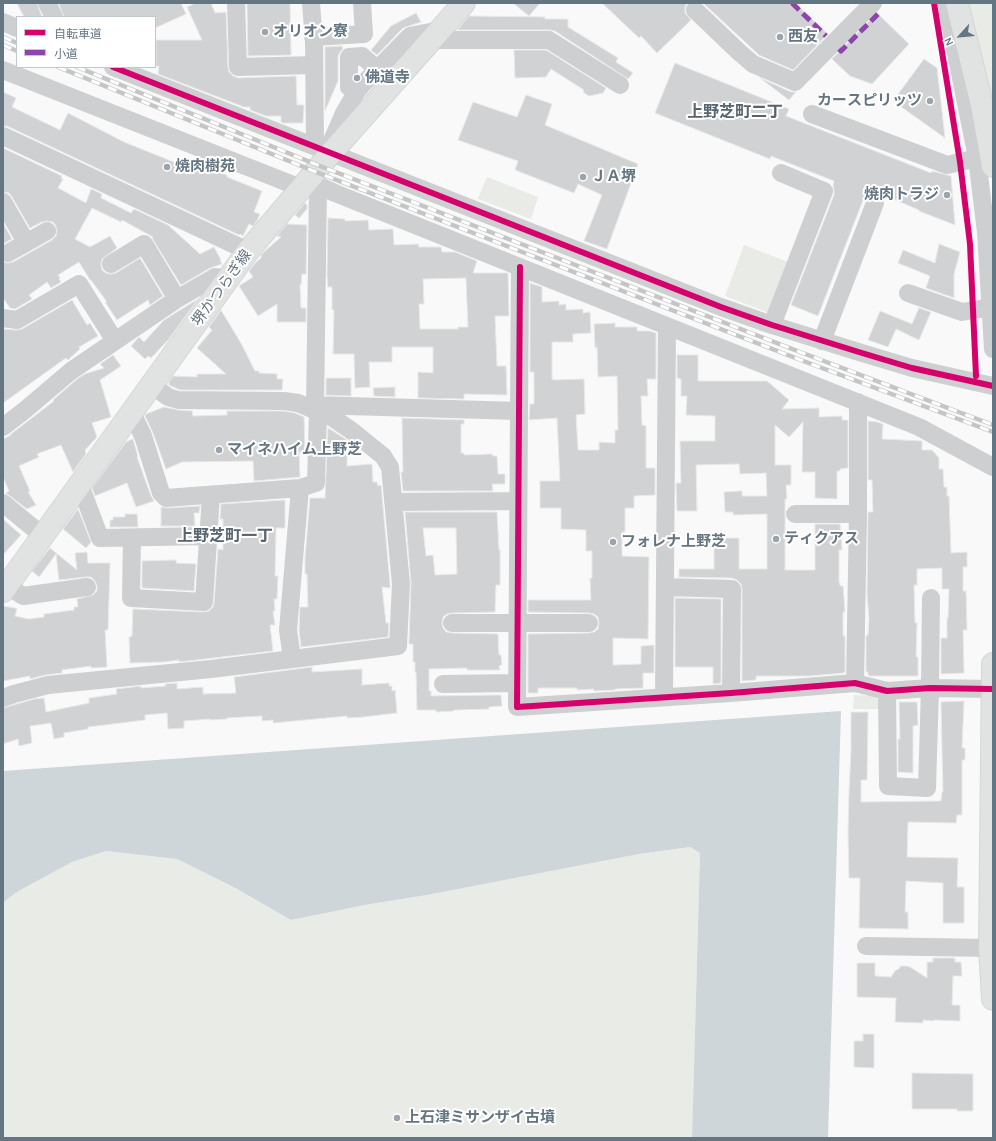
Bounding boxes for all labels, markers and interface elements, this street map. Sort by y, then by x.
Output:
legend [16,16,156,68]
north arrow [940,16,980,56]
place label: オリオン寮 [273,23,348,41]
text: 自転車道 [54,27,102,41]
marker: オリオン寮 [260,27,270,37]
place label: 西友 [788,28,818,46]
marker: 西友 [775,32,785,42]
text: N [941,35,956,48]
text: 小道 [54,47,78,61]
place label: 佛道寺 [365,69,410,87]
marker: 佛道寺 [352,73,362,83]
place label: カースピリッツ [817,92,922,110]
marker: カースピリッツ [925,96,935,106]
district label: 上野芝町二丁 [687,102,783,122]
place label: 焼肉樹苑 [175,158,235,176]
marker: 焼肉樹苑 [162,162,172,172]
place label: ＪＡ堺 [591,168,636,186]
marker: ＪＡ堺 [578,172,588,182]
place label: 焼肉トラジ [864,186,939,204]
marker: 焼肉トラジ [942,190,952,200]
street label: 堺かつらぎ線 [188,246,256,330]
place label: マイネハイム上野芝 [227,441,362,459]
marker: マイネハイム上野芝 [214,445,224,455]
district label: 上野芝町一丁 [177,526,273,546]
place label: ティクアス [784,530,859,548]
place label: フォレナ上野芝 [621,533,726,551]
marker: ティクアス [771,534,781,544]
marker: フォレナ上野芝 [608,537,618,547]
place label: 上石津ミサンザイ古墳 [405,1109,555,1127]
marker: 上石津ミサンザイ古墳 [392,1113,402,1123]

